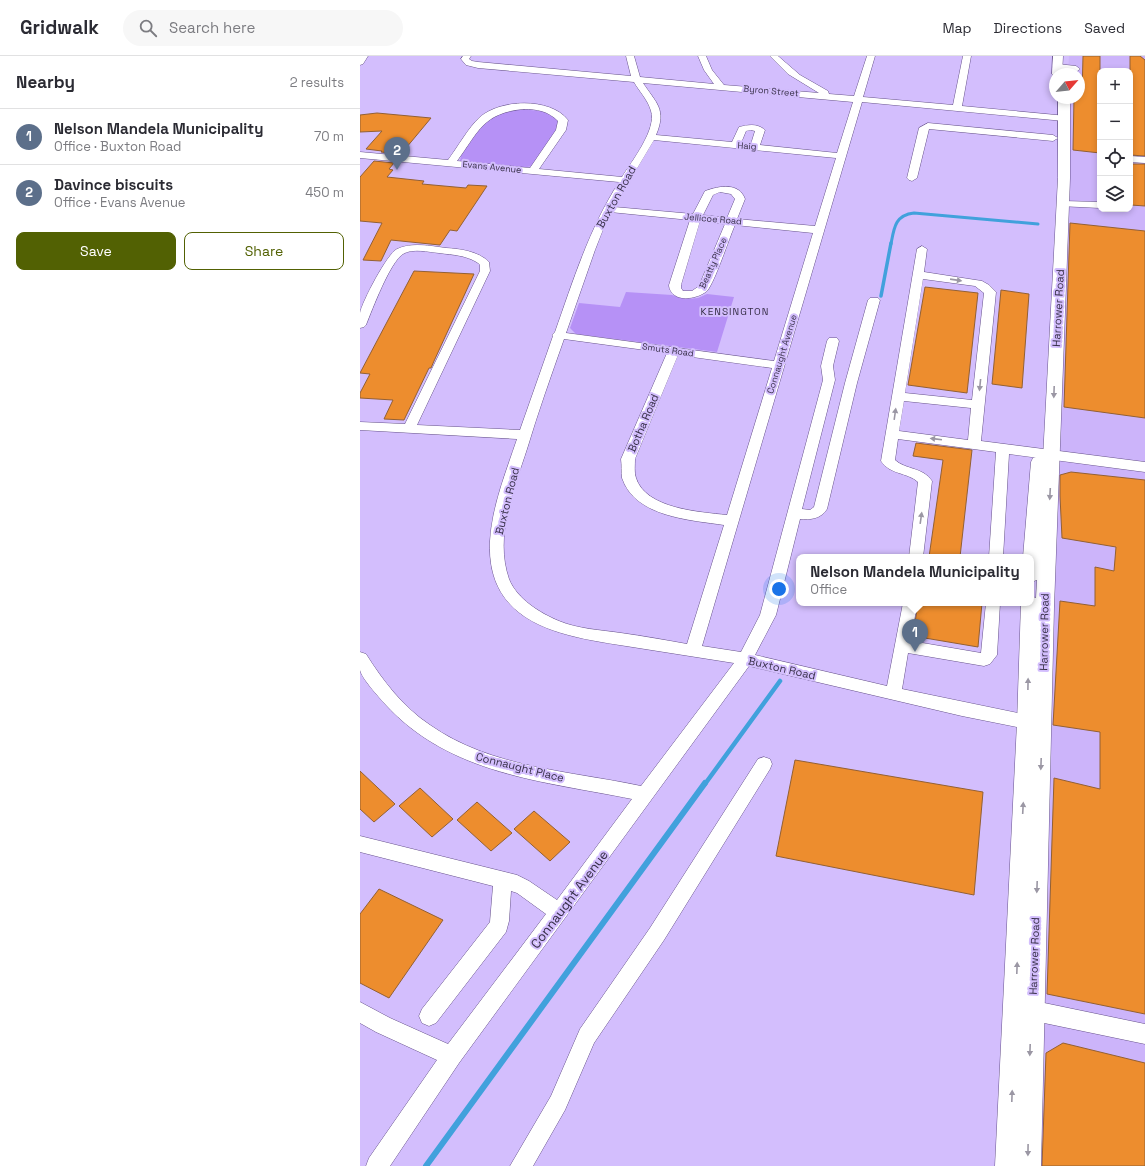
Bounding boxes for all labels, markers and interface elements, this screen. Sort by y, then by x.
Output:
search box [123,10,403,46]
text: Gridwalk [20,15,99,40]
icon: search [137,17,159,39]
text: Search here [169,18,255,37]
text: Map [942,19,972,37]
text: Directions [994,19,1062,37]
text: Saved [1084,19,1125,37]
north arrow [1049,68,1085,104]
map controls [1097,68,1133,212]
button: + [1097,68,1133,104]
text: Nearby [16,71,75,93]
text: 2 results [290,74,344,91]
street label: Byron Street [743,83,799,99]
button: − [1097,104,1133,140]
text: Nelson Mandela Municipality [54,119,263,138]
text: 1 [26,128,32,145]
text: 70 m [314,128,344,145]
pin: 2 [384,137,410,170]
text: Office · Buxton Road [54,138,181,155]
street label: Haig [737,139,757,153]
button: locate [1097,140,1133,176]
street label: Evans Avenue [462,158,522,176]
street label: Buxton Road [593,164,639,230]
text: Davince biscuits [54,175,173,194]
button: layers [1097,176,1133,212]
text: 2 [25,184,33,201]
text: 450 m [305,184,344,201]
text: Office · Evans Avenue [54,194,186,211]
street label: Jellicoe Road [684,211,742,228]
button: Save [16,232,176,270]
button: Share [184,232,344,270]
street label: Beatty Place [696,236,730,290]
street label: Harrower Road [1049,269,1067,347]
one-way arrow [950,277,963,283]
district label: KENSINGTON [701,305,769,318]
street label: Connaught Avenue [764,313,800,395]
street label: Smuts Road [641,340,695,360]
one-way arrow [977,379,984,391]
one-way arrow [1051,386,1058,398]
street label: Botha Road [624,392,662,454]
one-way arrow [892,408,898,420]
one-way arrow [930,436,942,442]
street label: Buxton Road [492,466,522,536]
one-way arrow [1047,488,1053,501]
one-way arrow [918,512,925,524]
popup [796,554,1034,606]
text: Nelson Mandela Municipality [810,562,1020,581]
your location [769,579,789,599]
text: Office [810,581,847,598]
street label: Harrower Road [1036,593,1052,671]
pin: 1 [902,619,928,652]
street label: Buxton Road [747,653,817,683]
one-way arrow [1025,677,1031,690]
street label: Connaught Place [474,749,566,785]
one-way arrow [1038,758,1044,771]
one-way arrow [1020,801,1026,814]
street label: Connaught Avenue [527,847,612,952]
one-way arrow [1034,881,1040,894]
street label: Harrower Road [1026,917,1042,995]
one-way arrow [1013,962,1020,974]
one-way arrow [1027,1044,1034,1056]
one-way arrow [1009,1089,1015,1102]
one-way arrow [1025,1144,1031,1157]

